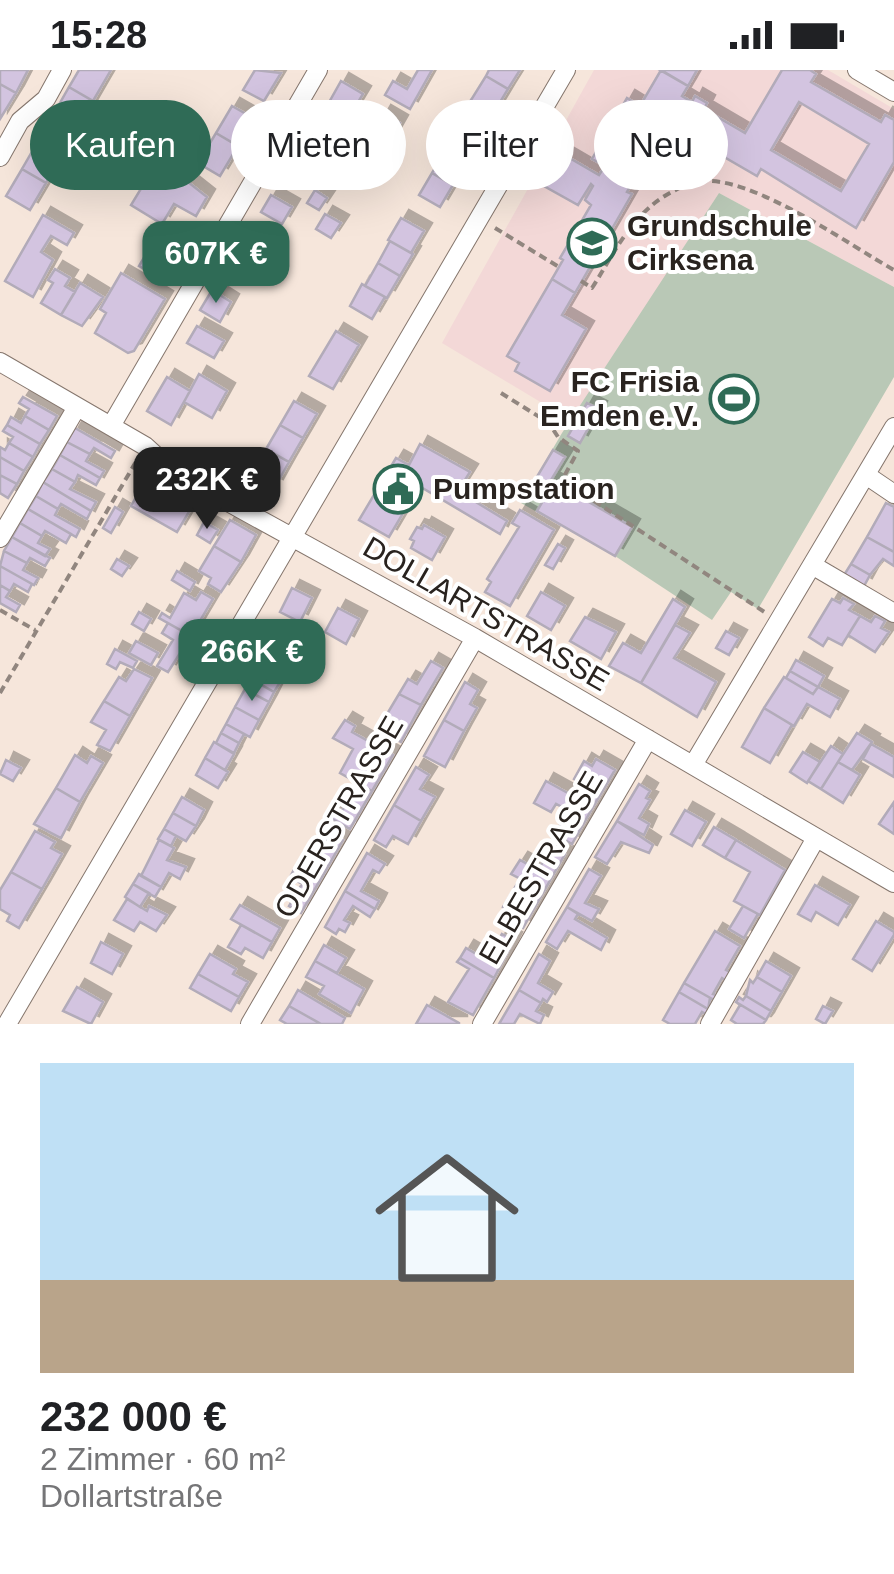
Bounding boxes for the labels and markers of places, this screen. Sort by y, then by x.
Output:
place label: Grundschule Cirksena [627,209,812,276]
school or university icon: Grundschule Cirksena [566,217,618,269]
pin: 607K € [135,221,297,306]
place label: FC Frisia Emden e.V. [540,365,699,432]
sports icon: FC Frisia Emden e.V. [708,373,760,425]
pin: 232K € [126,447,288,532]
public building icon: Pumpstation [372,463,424,515]
place label: Pumpstation [433,472,615,505]
pin: 266K € [171,619,333,704]

